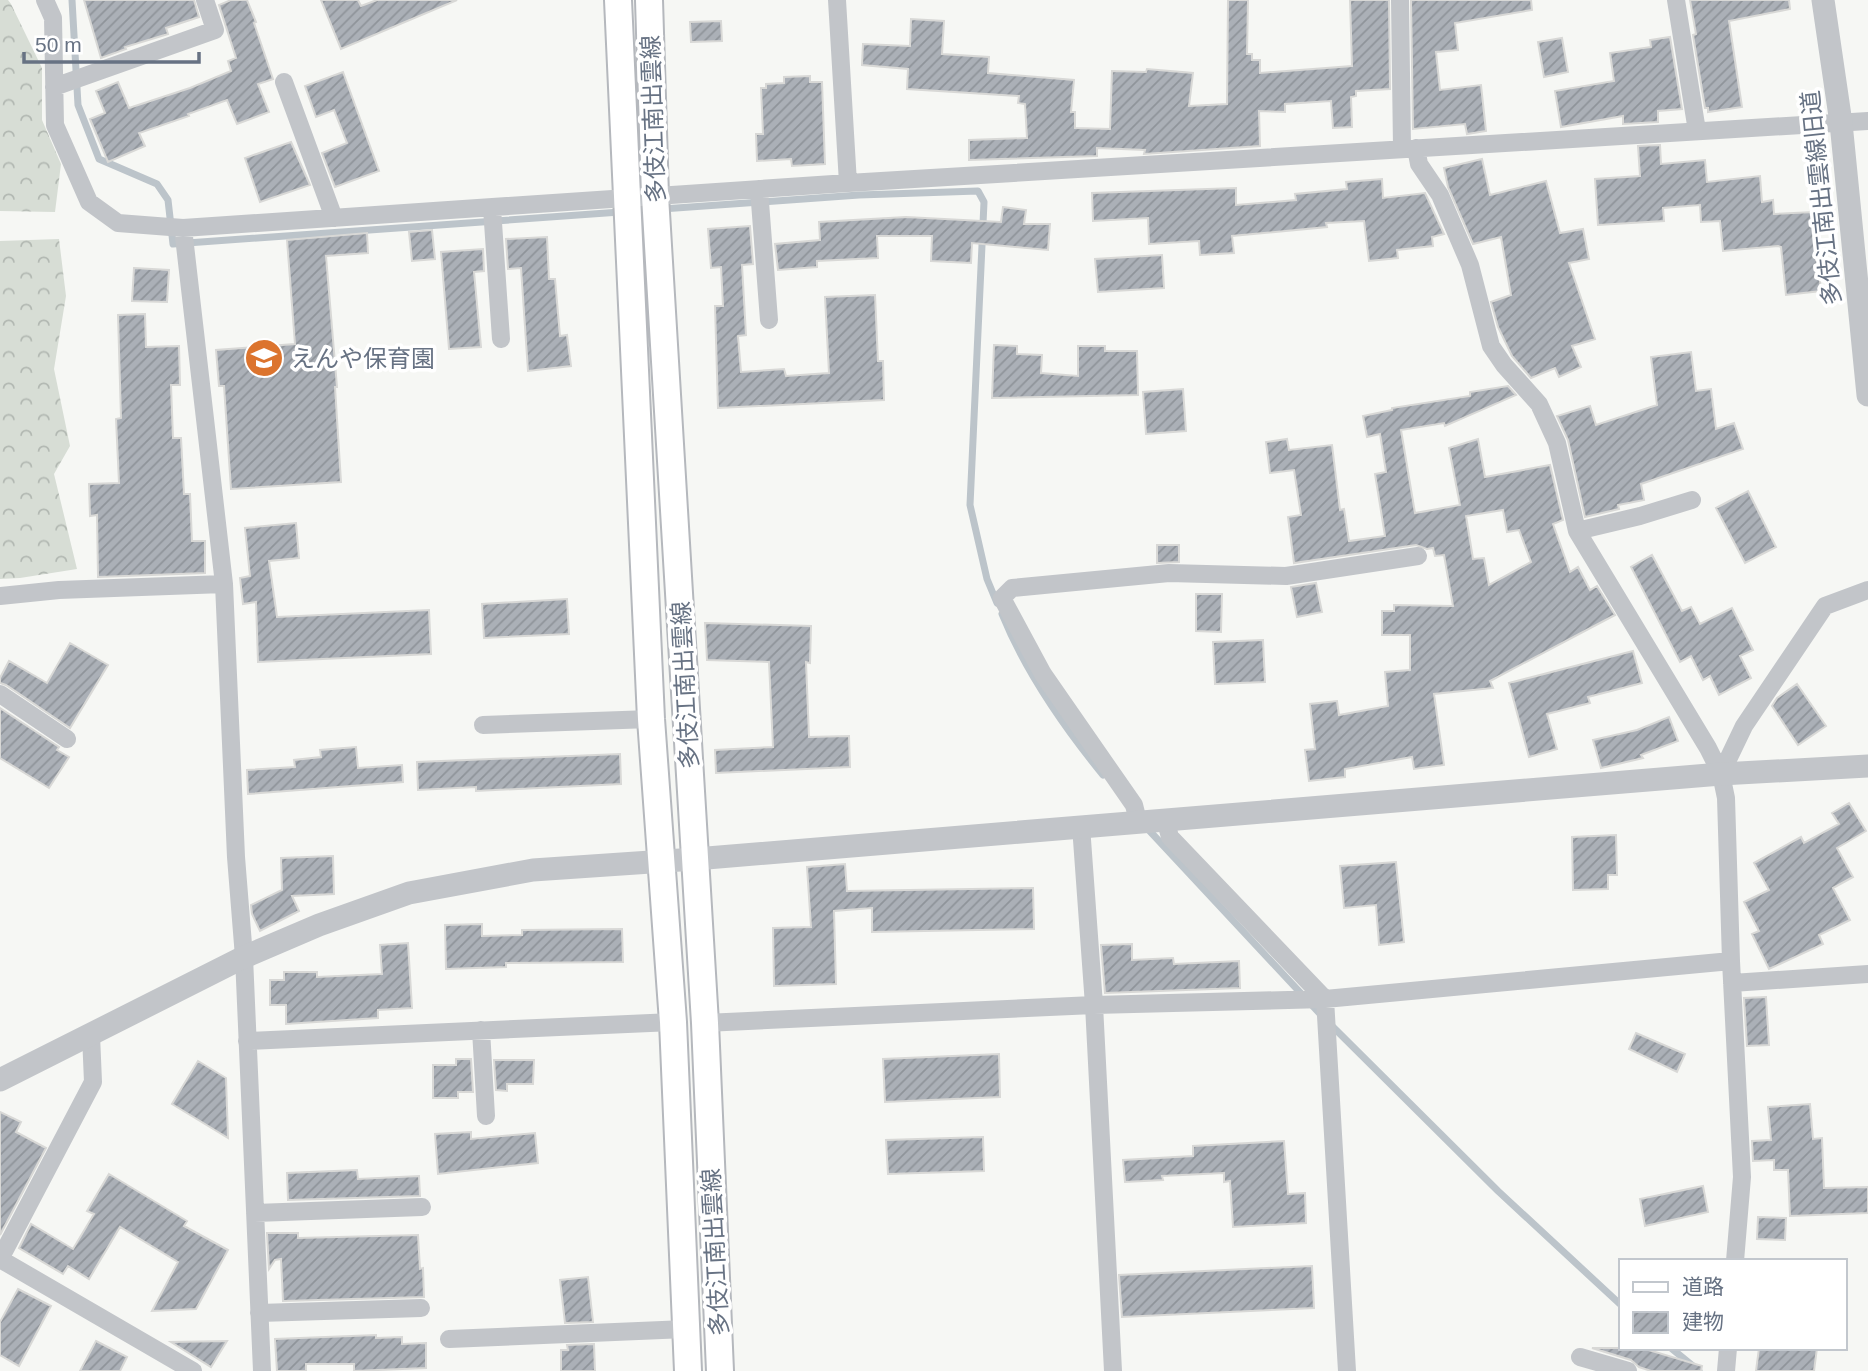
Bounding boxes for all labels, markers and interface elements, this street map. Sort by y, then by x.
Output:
scale bar [24,21,200,65]
text: 50 m [35,33,82,56]
street label: 多伎江南出雲線 [637,35,669,203]
street label: 多伎江南出雲線旧道 [1796,89,1846,307]
school or university icon: えんや保育園 [243,337,285,379]
place label: えんや保育園 [291,345,435,372]
street label: 多伎江南出雲線 [667,600,703,770]
street label: 多伎江南出雲線 [697,1167,733,1337]
legend [1619,1259,1847,1350]
text: 道路 [1682,1275,1724,1298]
text: 建物 [1682,1310,1724,1333]

